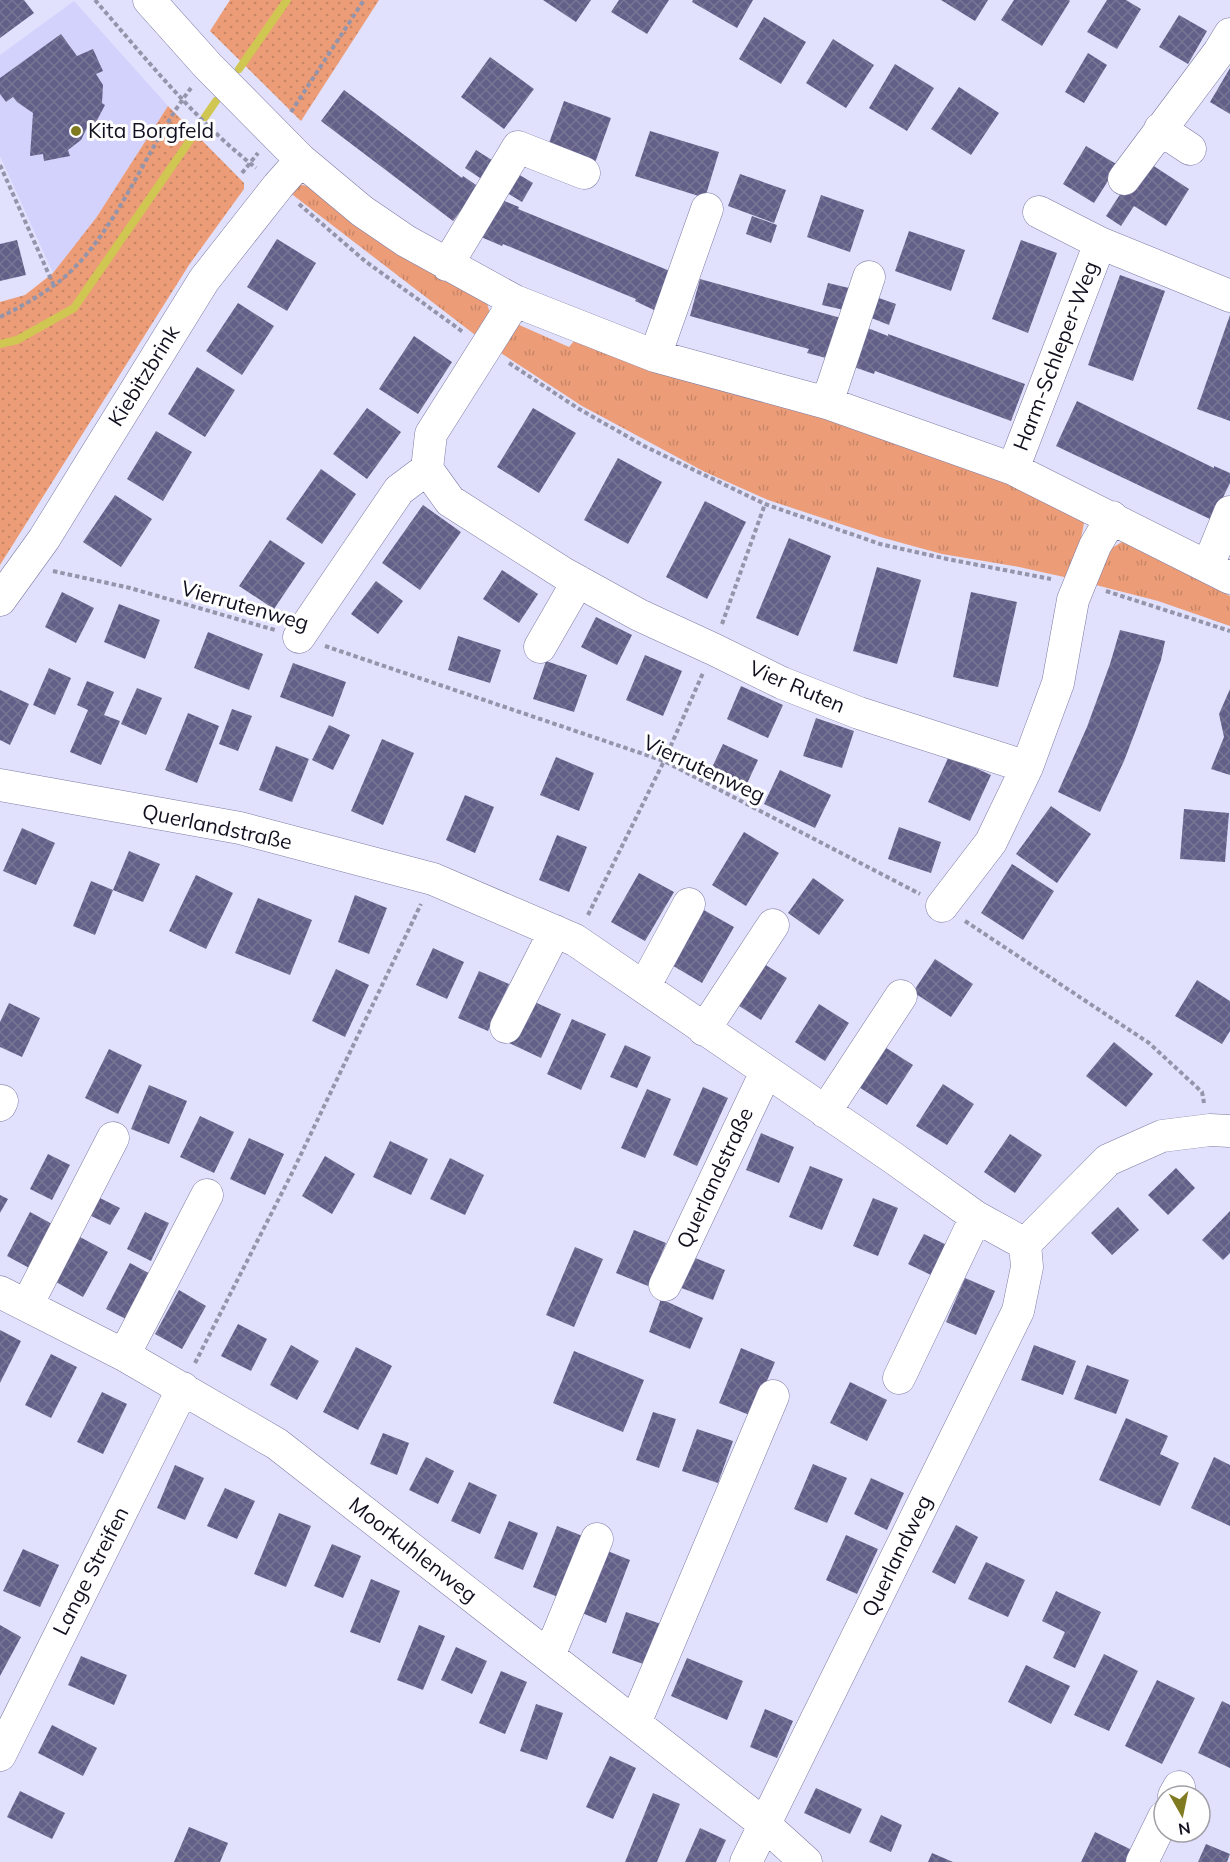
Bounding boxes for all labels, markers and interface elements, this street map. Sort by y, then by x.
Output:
place label: Kita Borgfeld [88,117,214,143]
marker: Kita Borgfeld [69,124,83,138]
street label: Harm-Schleper-Weg [1007,257,1103,454]
street label: Kiebitzbrink [102,320,184,431]
street label: Vierrutenweg [178,574,312,636]
street label: Vier Ruten [745,654,849,718]
street label: Vierrutenweg [639,729,770,808]
street label: Querlandstraße [140,797,294,855]
street label: Querlandstraße [670,1103,758,1252]
street label: Moorkuhlenweg [344,1491,483,1607]
street label: Querlandweg [855,1491,937,1621]
street label: Lange Streifen [47,1502,134,1639]
north arrow [1152,1784,1212,1844]
text: N [1177,1818,1192,1840]

